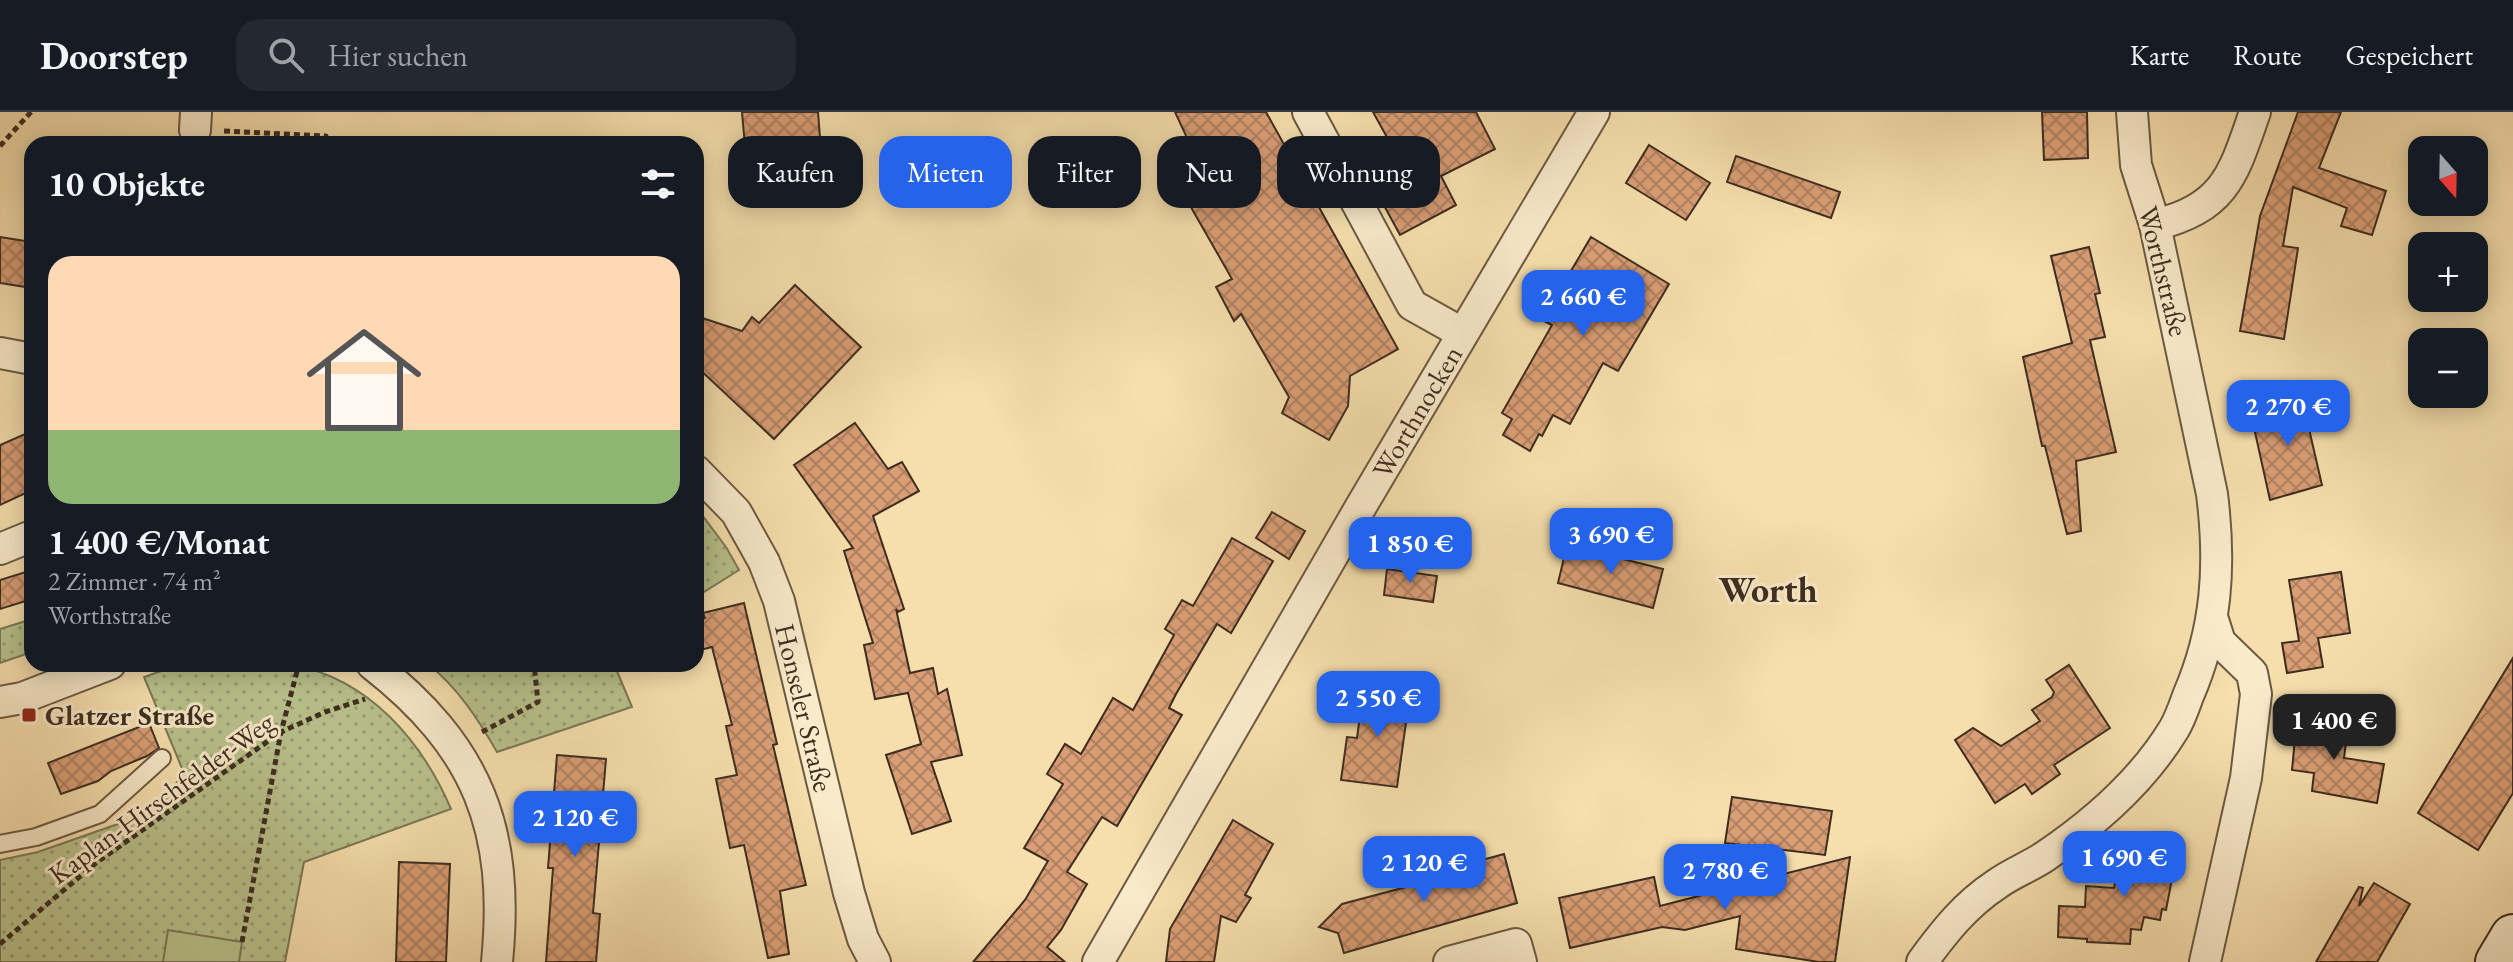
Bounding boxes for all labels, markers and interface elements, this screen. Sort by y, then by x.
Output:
search box [236,19,796,91]
text: Doorstep [40,31,188,80]
icon: search [264,33,308,77]
text: Hier suchen [328,36,468,75]
text: Karte [2130,37,2189,73]
text: Route [2233,37,2301,73]
text: Gespeichert [2345,37,2473,73]
chip: Kaufen [728,136,863,208]
chip: Mieten [879,136,1012,208]
chip: Filter [1028,136,1141,208]
chip: Neu [1157,136,1261,208]
chip: Wohnung [1277,136,1440,208]
north arrow [2408,136,2488,216]
map controls [2408,136,2488,408]
text: 10 Objekte [48,162,205,206]
icon: filters [636,162,680,206]
street label: Worthstraße [2130,202,2198,340]
button: + [2408,232,2488,312]
pin: 2 660 € [1509,270,1657,338]
text: 2 660 € [1540,279,1626,313]
icon: home [292,308,436,452]
button: − [2408,328,2488,408]
street label: Worthnocken [1364,339,1470,485]
pin: 2 270 € [2214,380,2362,448]
text: 2 270 € [2245,389,2331,423]
pin: 3 690 € [1537,508,1685,576]
pin: 1 850 € [1336,517,1484,585]
text: 3 690 € [1568,517,1654,551]
text: 1 400 €/Monat [48,520,269,564]
text: 1 850 € [1367,526,1453,560]
text: 2 Zimmer · 74 m² [48,564,221,598]
district label: Worth [1718,566,1818,613]
text: Worthstraße [48,598,171,632]
street label: Honseler Straße [767,620,842,795]
pin: 2 550 € [1304,671,1452,739]
text: 2 550 € [1335,680,1421,714]
pin: 1 400 € [2260,694,2408,762]
place label: Glatzer Straße [45,697,214,733]
street label: Kaplan-Hirschfelder-Weg [41,703,282,892]
text: 1 400 € [2291,703,2377,737]
marker: Glatzer Straße [20,706,38,724]
pin: 2 120 € [501,791,649,859]
text: 2 120 € [532,800,618,834]
pin: 1 690 € [2050,831,2198,899]
pin: 2 120 € [1350,836,1498,904]
text: 1 690 € [2081,840,2167,874]
pin: 2 780 € [1651,844,1799,912]
text: 2 120 € [1381,845,1467,879]
text: 2 780 € [1682,853,1768,887]

